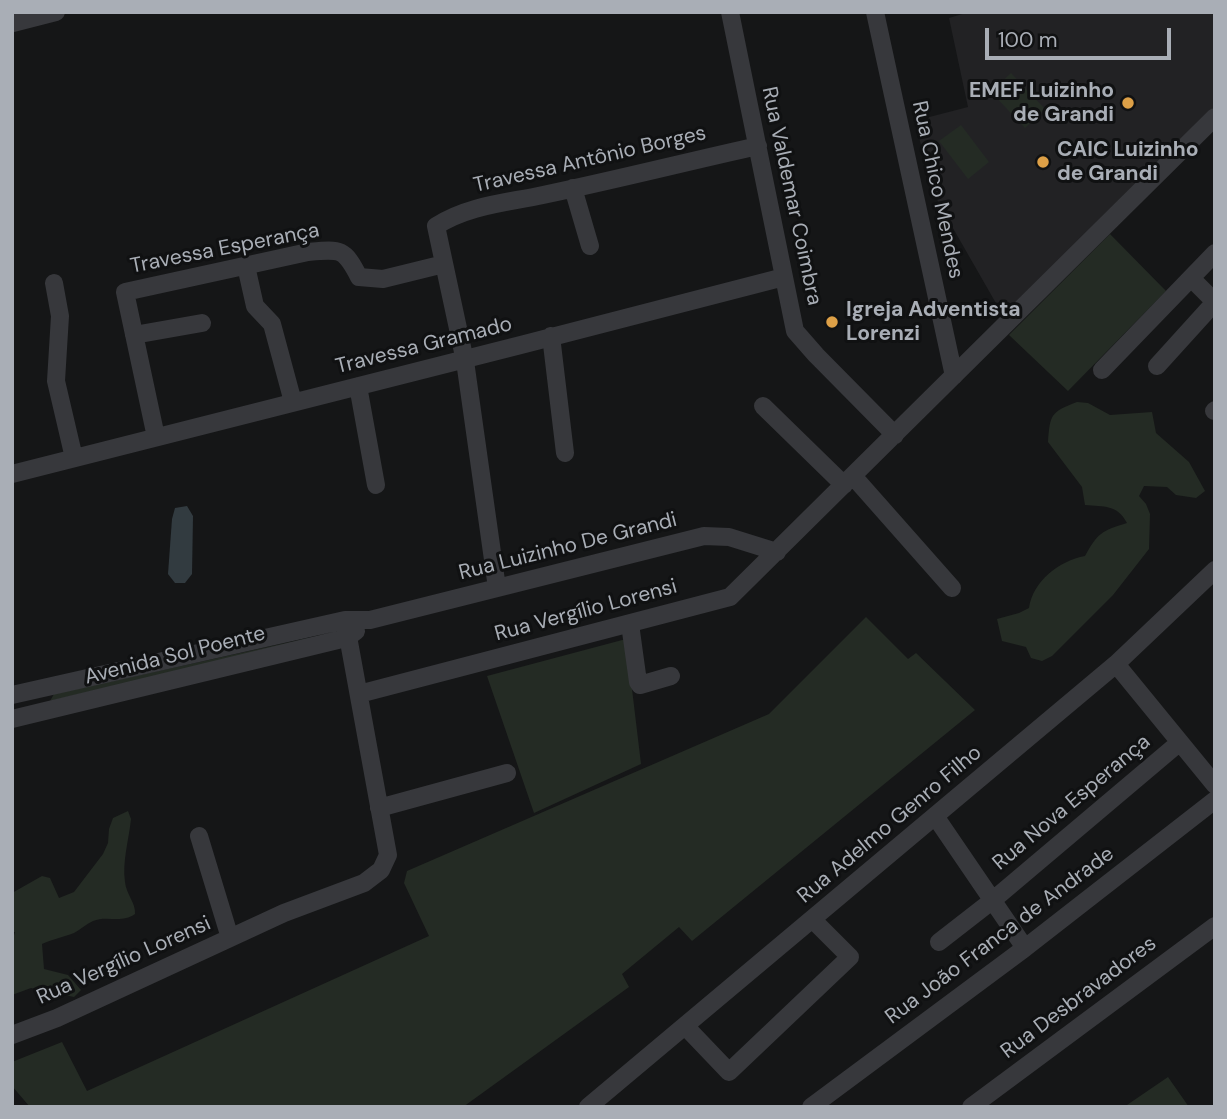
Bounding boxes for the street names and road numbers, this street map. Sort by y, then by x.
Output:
street label: Rua Valdemar Coimbra [756,84,826,308]
street label: Rua Chico Mendes [906,99,968,281]
street label: Travessa Antônio Borges [471,121,709,199]
street label: Travessa Esperança [128,218,322,280]
street label: Travessa Gramado [333,312,515,380]
street label: Rua Luizinho De Grandi [456,508,680,586]
street label: Rua Vergílio Lorensi [492,575,680,647]
street label: Avenida Sol Poente [82,621,268,691]
street label: Rua Nova Esperança [988,730,1156,876]
street label: Rua Adelmo Genro Filho [793,741,987,909]
street label: Rua João Franca de Andrade [881,842,1119,1030]
street label: Rua Vergílio Lorensi [33,911,215,1011]
street label: Rua Desbravadores [996,931,1162,1065]

